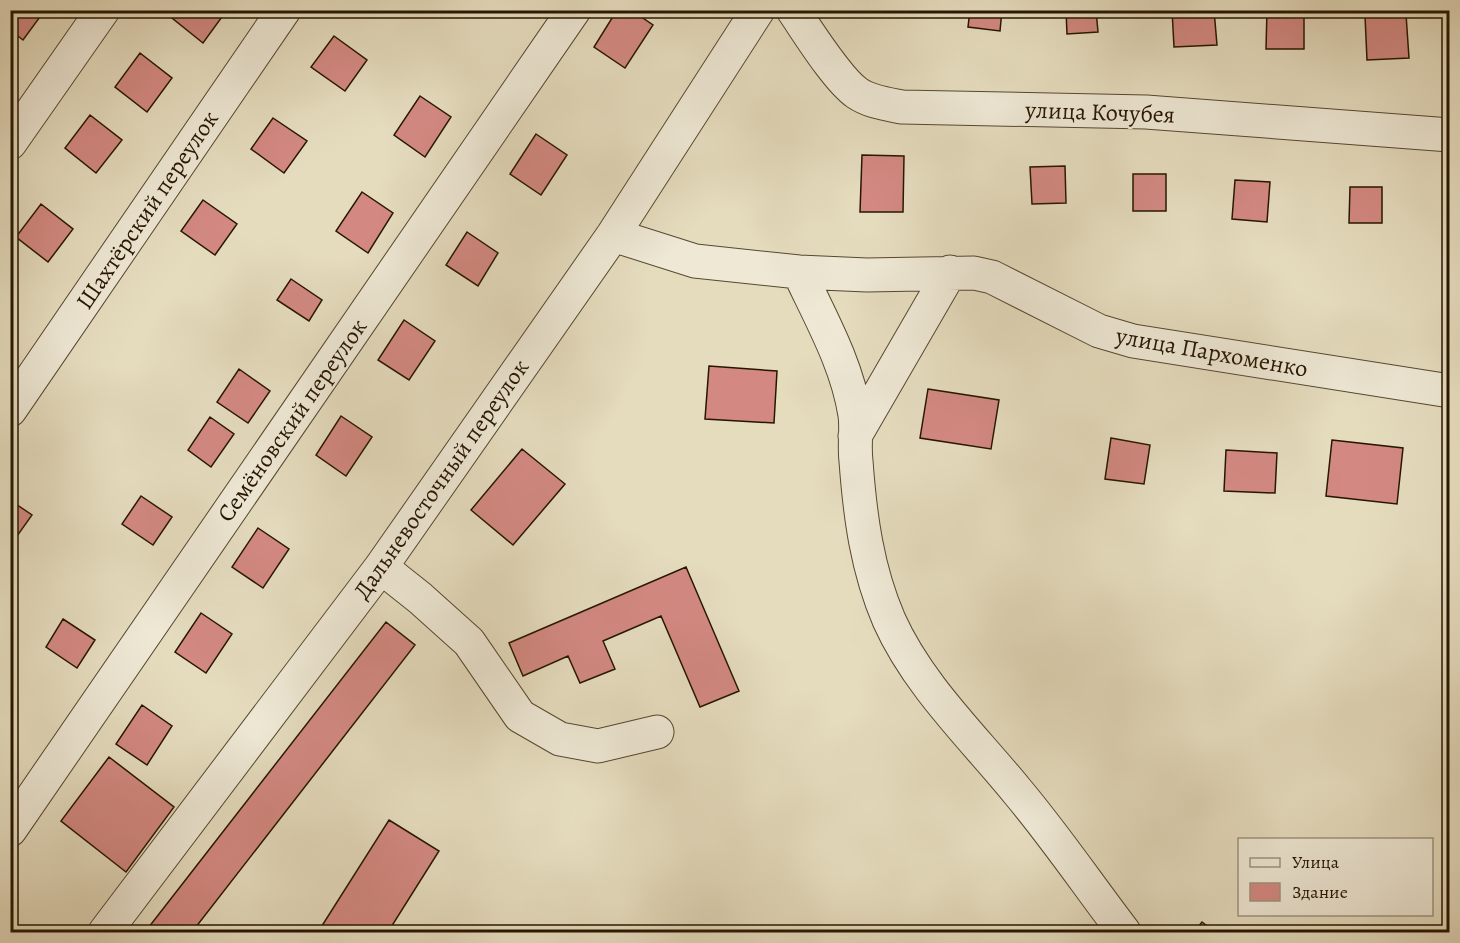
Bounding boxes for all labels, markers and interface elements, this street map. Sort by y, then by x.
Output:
street label: улица Кочубея [1024,93,1175,131]
street label: Шахтёрский переулок [68,104,226,316]
street label: Семёновский переулок [210,312,374,528]
street label: улица Пархоменко [1113,319,1310,385]
street label: Дальневосточный переулок [346,353,536,605]
legend [1238,838,1433,916]
text: Улица [1292,850,1340,874]
text: Здание [1292,880,1348,904]

